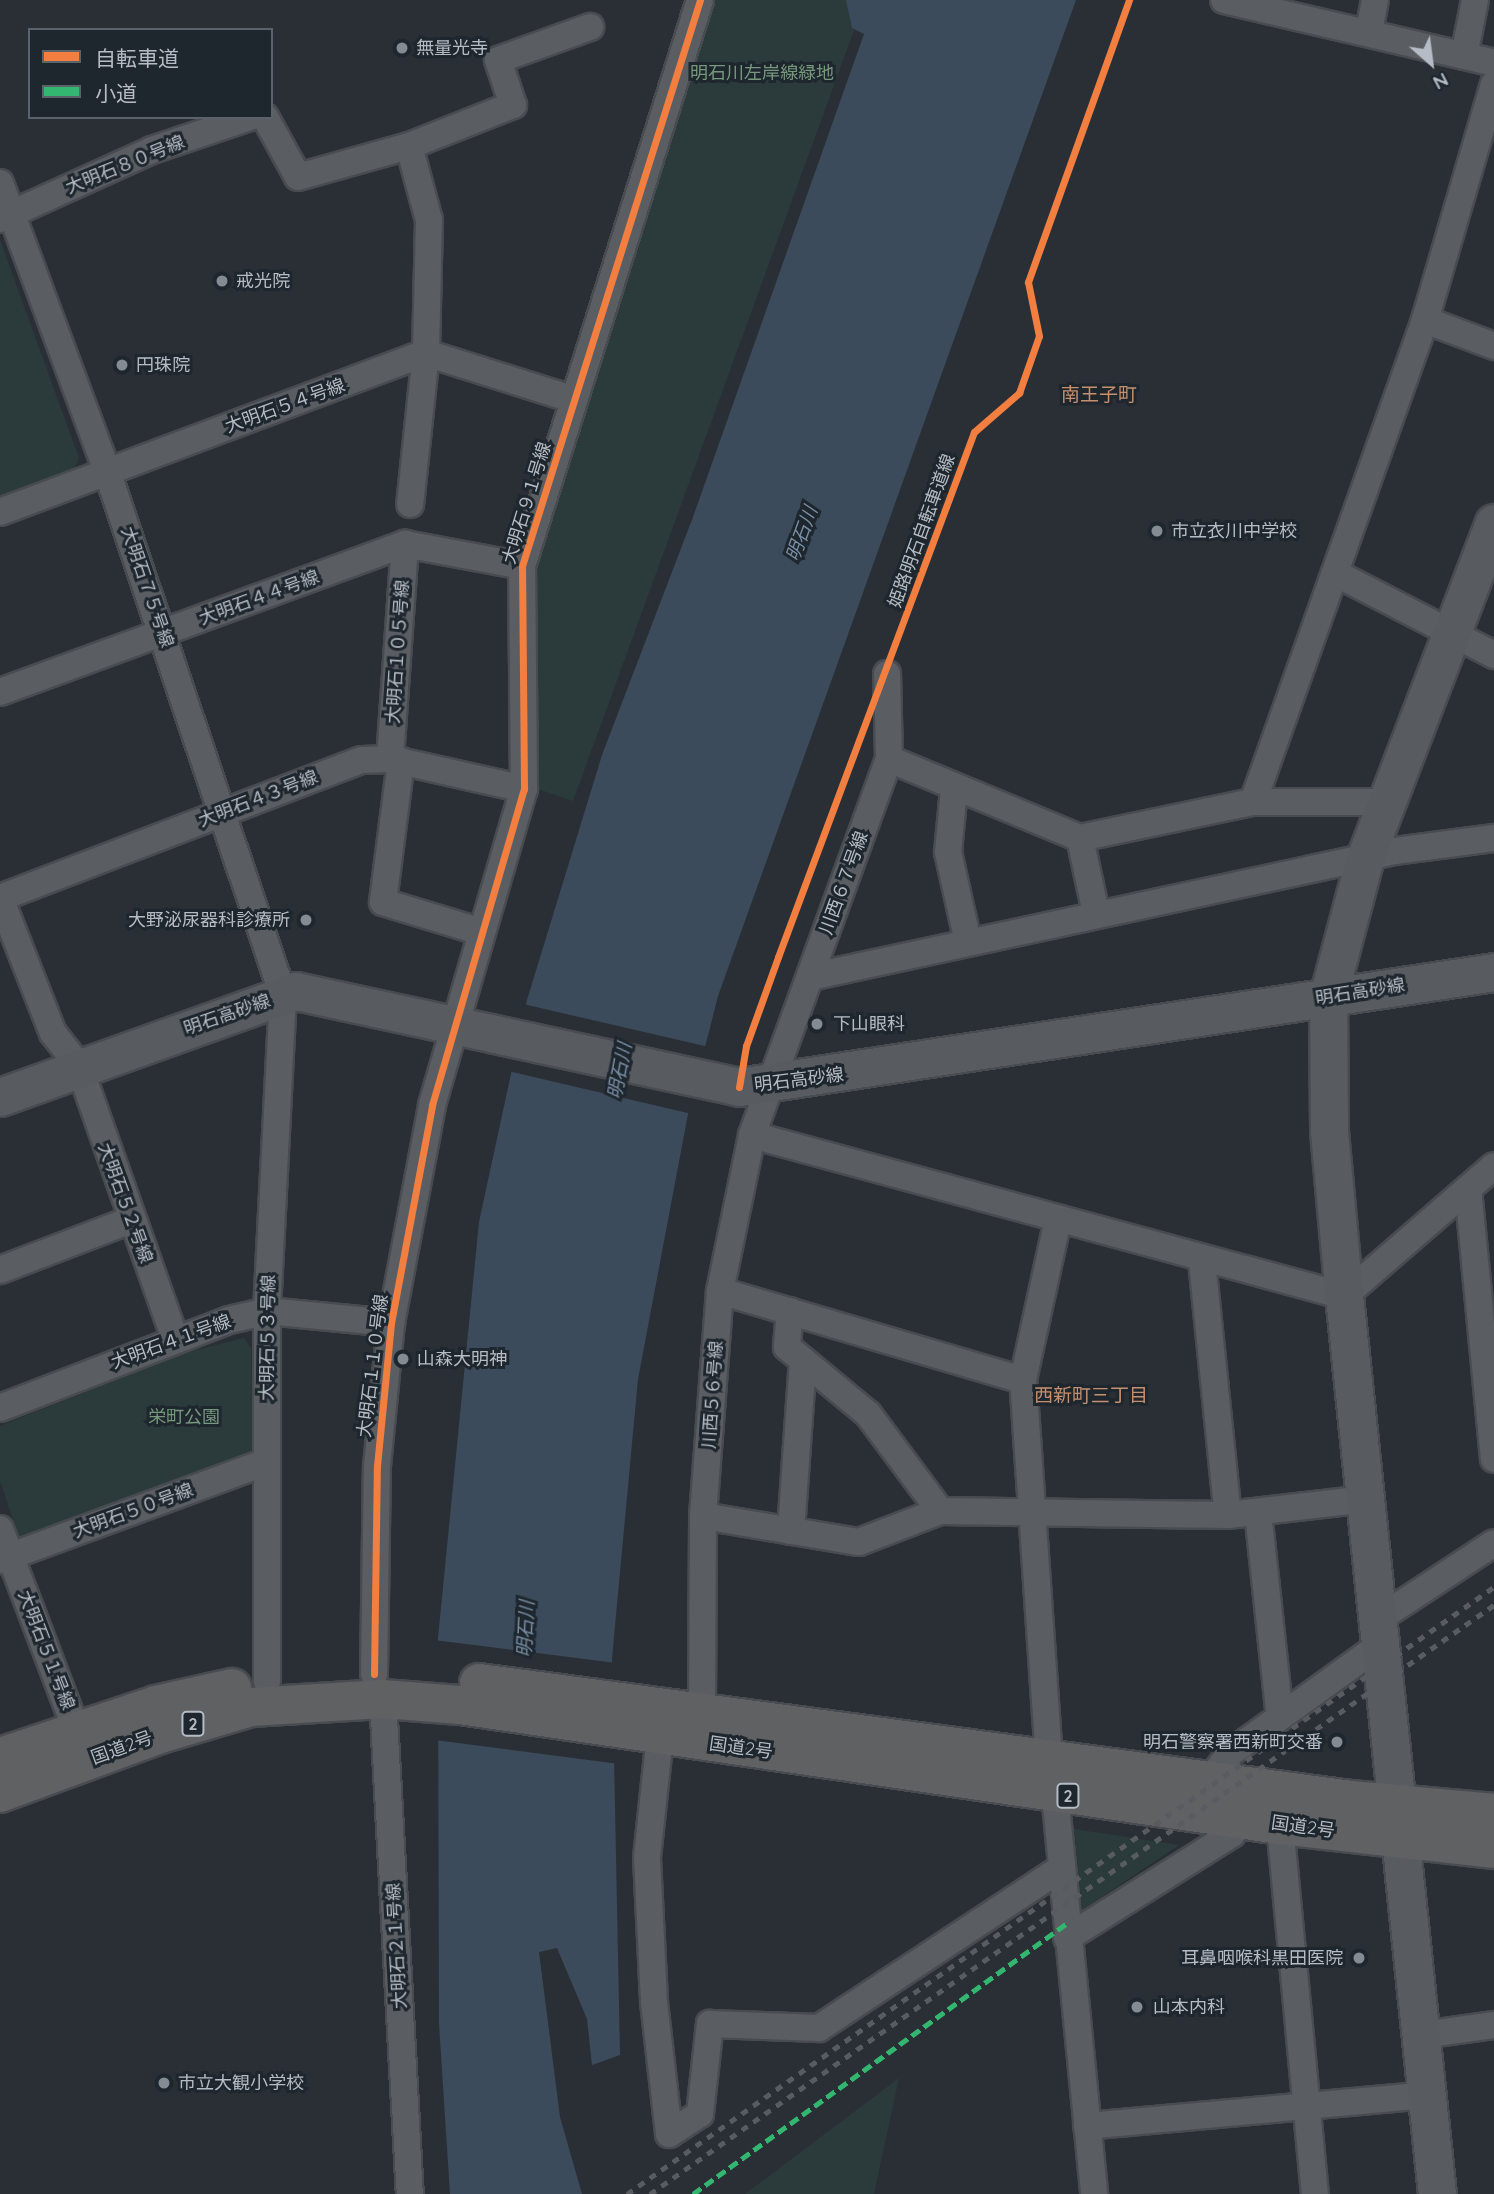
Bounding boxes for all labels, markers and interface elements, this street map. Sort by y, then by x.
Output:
legend [28,28,273,119]
north arrow [1396,28,1466,98]
place label: 無量光寺 [416,37,488,59]
marker: 無量光寺 [394,40,410,56]
text: 自転車道 [95,45,179,71]
park label: 明石川左岸線緑地 [690,62,834,84]
text: N [1429,68,1453,95]
text: 小道 [95,80,137,106]
street label: 大明石８０号線 [63,131,187,199]
place label: 戒光院 [236,270,290,292]
marker: 戒光院 [214,273,230,289]
place label: 円珠院 [136,354,190,376]
marker: 円珠院 [114,357,130,373]
street label: 大明石５４号線 [222,374,348,438]
district label: 南王子町 [1061,384,1137,406]
street label: 大明石９１号線 [498,440,556,566]
street label: 姫路明石自転車道線 [884,451,960,611]
water label: 明石川 [782,503,822,565]
place label: 市立衣川中学校 [1171,520,1297,542]
marker: 市立衣川中学校 [1149,523,1165,539]
street label: 大明石７５号線 [116,524,178,650]
street label: 大明石４４号線 [196,566,322,630]
street label: 大明石１０５号線 [382,579,414,725]
street label: 大明石４３号線 [195,766,321,832]
street label: 川西６７号線 [815,829,873,937]
place label: 大野泌尿器科診療所 [128,909,290,931]
marker: 大野泌尿器科診療所 [296,910,316,930]
street label: 明石高砂線 [1314,974,1406,1010]
street label: 明石高砂線 [181,990,273,1040]
place label: 下山眼科 [833,1013,905,1035]
marker: 下山眼科 [807,1014,827,1034]
water label: 明石川 [603,1041,637,1101]
street label: 明石高砂線 [753,1064,845,1096]
street label: 大明石５２号線 [93,1140,157,1266]
street label: 大明石５３号線 [256,1275,280,1401]
street label: 大明石１１０号線 [354,1293,392,1439]
street label: 大明石４１号線 [108,1310,234,1374]
street label: 川西５６号線 [698,1340,728,1450]
place label: 山森大明神 [417,1348,507,1370]
marker: 山森大明神 [395,1351,411,1367]
district label: 西新町三丁目 [1034,1385,1148,1407]
park label: 栄町公園 [148,1406,220,1428]
street label: 大明石５０号線 [70,1479,196,1543]
street label: 大明石５１号線 [13,1587,79,1713]
water label: 明石川 [513,1600,539,1658]
road number: 2 [181,1712,205,1736]
street label: 国道2号 [88,1727,156,1769]
place label: 明石警察署西新町交番 [1143,1731,1323,1753]
street label: 国道2号 [708,1733,774,1763]
marker: 明石警察署西新町交番 [1329,1734,1345,1750]
road number: 2 [1056,1784,1080,1808]
street label: 国道2号 [1270,1812,1336,1842]
street label: 大明石２１号線 [383,1883,411,2009]
place label: 耳鼻咽喉科黒田医院 [1181,1947,1343,1969]
marker: 耳鼻咽喉科黒田医院 [1349,1948,1369,1968]
place label: 山本内科 [1153,1996,1225,2018]
marker: 山本内科 [1127,1997,1147,2017]
place label: 市立大観小学校 [178,2072,304,2094]
marker: 市立大観小学校 [156,2075,172,2091]

